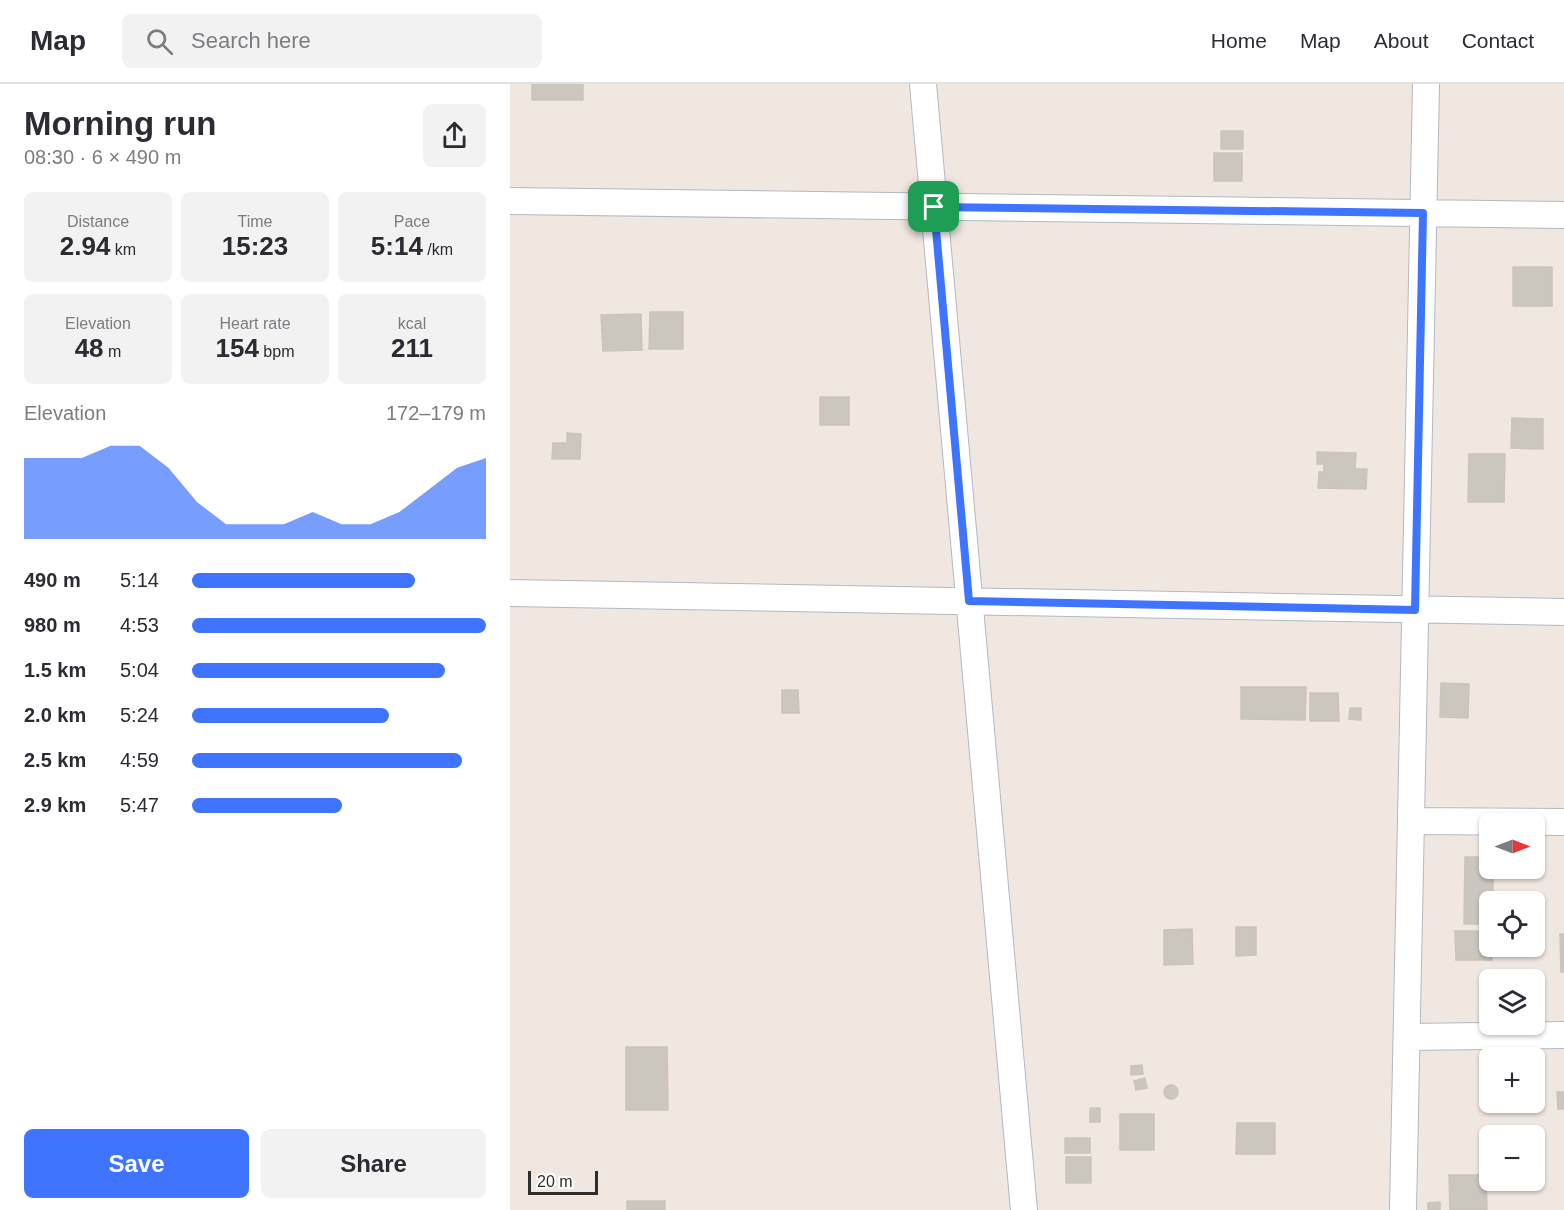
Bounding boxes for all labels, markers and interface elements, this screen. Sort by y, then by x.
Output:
search box [122,14,542,68]
text: Map [30,25,86,56]
icon: search [143,25,176,58]
text: Search here [191,28,311,53]
text: Home [1211,29,1267,52]
text: Map [1300,29,1341,52]
text: About [1374,29,1429,52]
text: Contact [1462,29,1534,52]
button: share [423,104,486,167]
text: Morning run [24,105,216,142]
text: 08:30 · 6 × 490 m [24,146,181,168]
pin [908,181,959,232]
icon: arrive [917,190,950,223]
text: Distance [67,213,129,230]
text: Time [238,213,272,230]
text: Pace [394,213,430,230]
text: 2.94 [60,231,110,261]
text: 15:23 [222,231,288,261]
text: 5:14 [371,231,423,261]
text: km [110,241,136,258]
text: /km [423,241,453,258]
text: Elevation [65,315,131,332]
text: Heart rate [219,315,291,332]
text: kcal [398,315,426,332]
text: 48 [75,333,104,363]
text: 154 [216,333,259,363]
text: 211 [391,333,433,363]
text: m [104,343,121,360]
text: bpm [259,343,294,360]
text: Elevation [24,402,106,424]
text: 172–179 m [386,402,486,424]
text: 490 m [24,569,81,591]
text: 5:14 [120,569,159,591]
text: 980 m [24,614,81,636]
text: 4:53 [120,614,159,636]
text: 1.5 km [24,659,86,681]
text: 5:04 [120,659,159,681]
text: 2.0 km [24,704,86,726]
text: 5:24 [120,704,159,726]
text: 2.5 km [24,749,86,771]
text: 4:59 [120,749,159,771]
text: 2.9 km [24,794,86,816]
text: 5:47 [120,794,159,816]
north arrow [1479,813,1545,879]
map controls [1479,813,1545,1191]
button: locate [1479,891,1545,957]
button: layers [1479,969,1545,1035]
button: + [1479,1047,1545,1113]
button: − [1479,1125,1545,1191]
button: Save [24,1129,249,1198]
button: Share [261,1129,486,1198]
scale bar [528,1168,598,1196]
text: 20 m [537,1173,573,1190]

